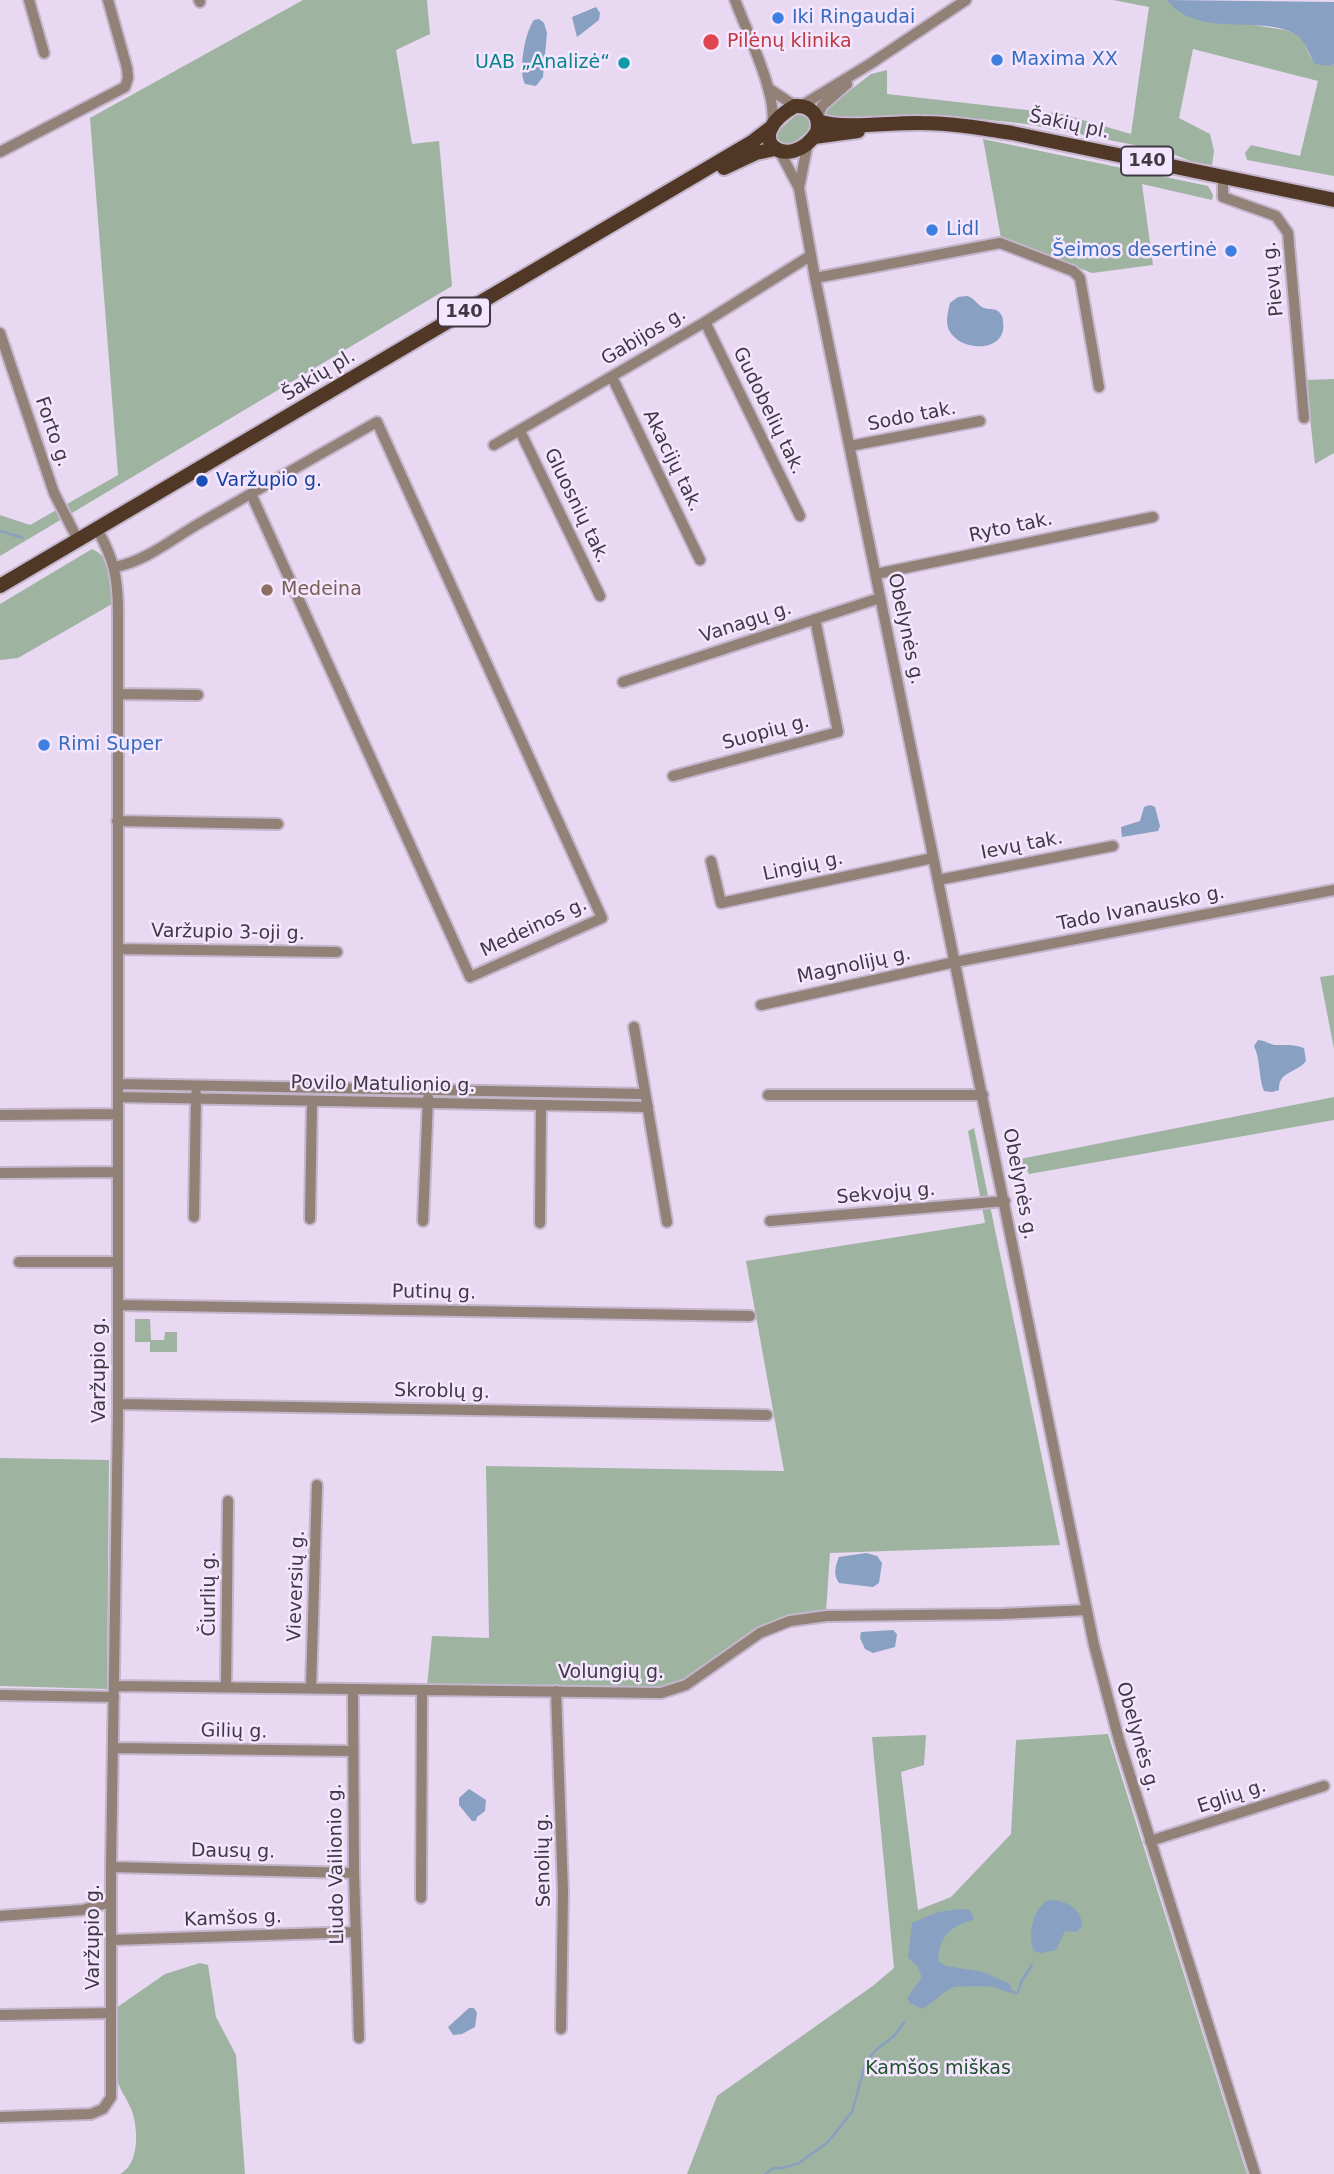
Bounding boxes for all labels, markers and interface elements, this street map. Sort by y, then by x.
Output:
place label: Iki Ringaudai [792,7,915,29]
marker: Iki Ringaudai [770,10,786,26]
place label: Pilėnų klinika [727,31,852,53]
marker: Pilėnų klinika [701,32,721,52]
place label: Maxima XX [1011,49,1118,71]
place label: UAB „Analizė“ [475,52,610,74]
marker: Maxima XX [989,52,1005,68]
marker: UAB „Analizė“ [616,55,632,71]
street label: Šakių pl. [1027,105,1111,145]
road number: 140 [1121,146,1173,176]
place label: Lidl [946,219,979,241]
marker: Lidl [924,222,940,238]
place label: Šeimos desertinė [1052,240,1217,262]
street label: Pievų g. [1259,240,1289,318]
marker: Šeimos desertinė [1223,243,1239,259]
road number: 140 [438,298,490,326]
street label: Gabijos g. [598,303,690,371]
street label: Gudobelių tak. [727,344,809,478]
street label: Šakių pl. [278,345,360,407]
street label: Forto g. [29,394,75,470]
street label: Sodo tak. [866,397,958,437]
street label: Akacijų tak. [638,406,706,516]
street label: Gluosnių tak. [538,445,614,567]
place label: Varžupio g. [216,470,322,492]
marker: Varžupio g. [194,473,210,489]
street label: Ryto tak. [967,508,1055,548]
street label: Obelynės g. [882,571,928,687]
place label: Medeina [281,579,362,601]
marker: Medeina [259,582,275,598]
street label: Vanagų g. [697,597,795,649]
street label: Suopių g. [720,710,812,756]
place label: Rimi Super [58,734,162,756]
marker: Rimi Super [36,737,52,753]
street label: Ievų tak. [979,827,1065,865]
street label: Lingių g. [761,847,845,887]
street label: Tado Ivanausko g. [1055,882,1227,936]
street label: Medeinos g. [477,893,591,963]
street label: Varžupio 3-oji g. [151,920,305,946]
street label: Magnolijų g. [795,943,913,989]
street label: Povilo Matulionio g. [290,1072,476,1098]
street label: Obelynės g. [997,1126,1041,1242]
street label: Sekvojų g. [836,1178,936,1210]
street label: Putinų g. [392,1281,476,1305]
street label: Varžupio g. [89,1317,111,1423]
street label: Skroblų g. [394,1380,490,1404]
street label: Vieversių g. [284,1530,310,1642]
street label: Čiurlių g. [199,1551,221,1637]
street label: Volungių g. [558,1662,664,1684]
street label: Obelynės g. [1110,1680,1164,1794]
street label: Gilių g. [200,1720,268,1744]
street label: Eglių g. [1195,1775,1269,1819]
street label: Liudo Vailionio g. [324,1783,350,1945]
street label: Senolių g. [532,1813,556,1907]
street label: Dausų g. [191,1840,275,1864]
street label: Varžupio g. [83,1884,105,1990]
street label: Kamšos g. [184,1906,282,1932]
park label: Kamšos miškas [865,2058,1011,2080]

